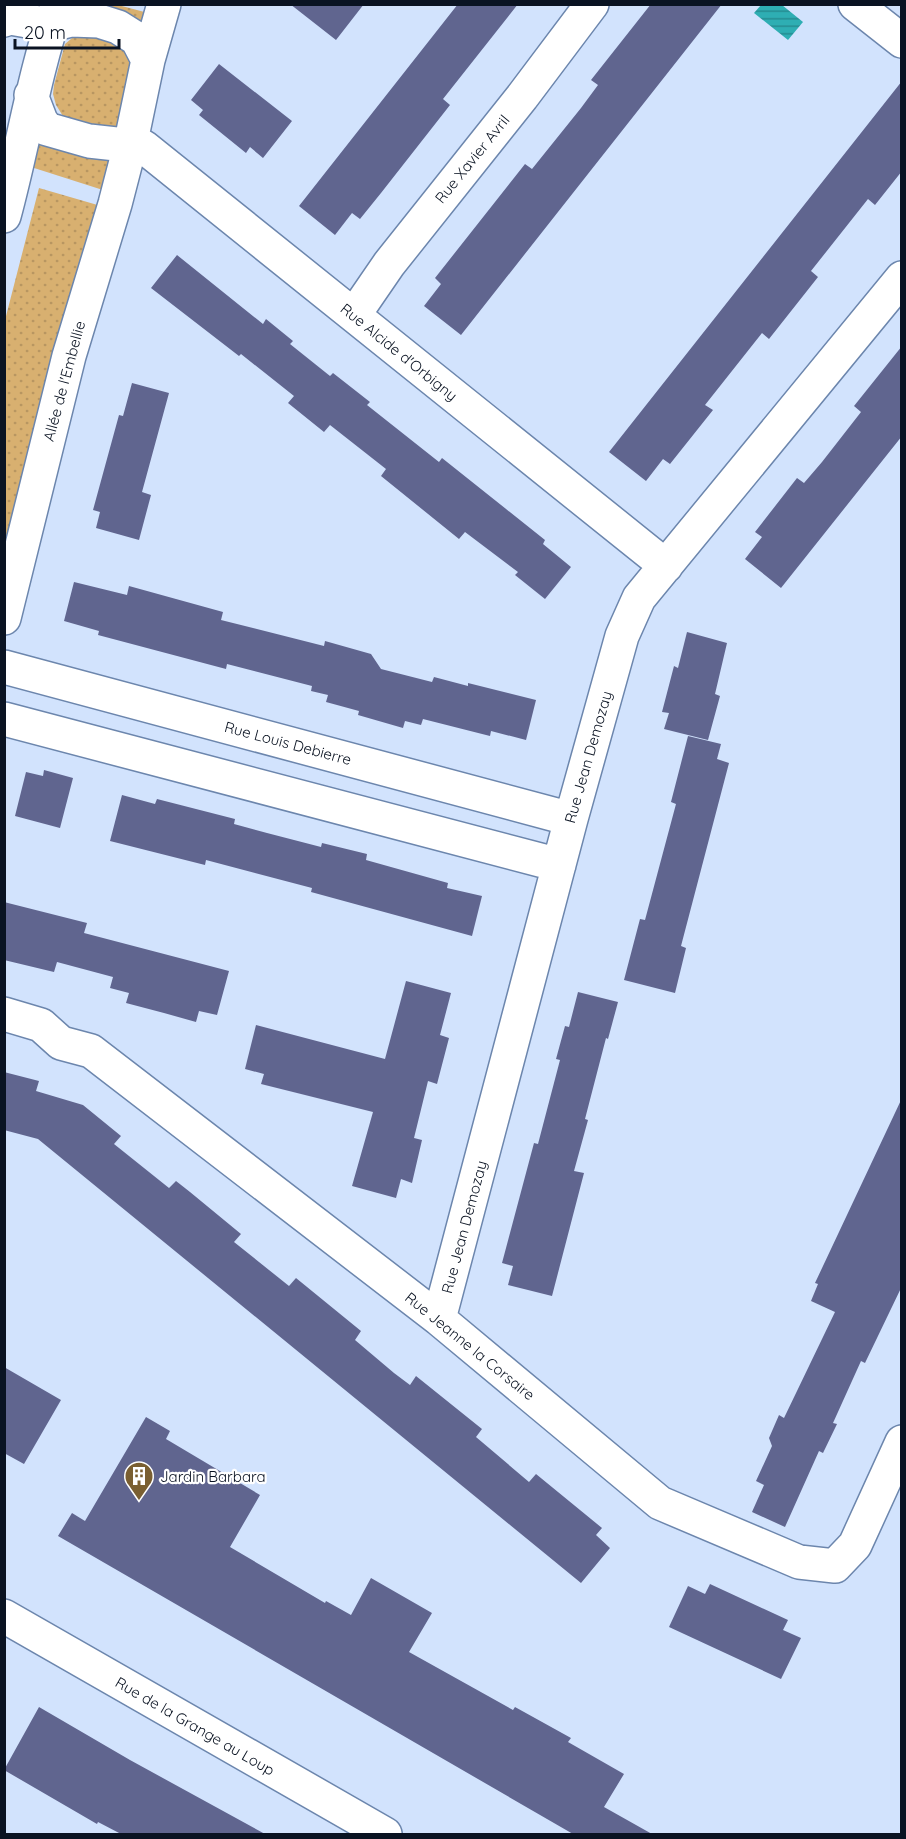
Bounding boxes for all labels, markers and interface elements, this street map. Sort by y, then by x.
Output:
scale bar [15,12,118,50]
text: 20 m [24,21,66,44]
street label: Rue Xavier Avril [431,111,513,207]
street label: Rue Alcide d'Orbigny [337,299,461,405]
street label: Allée de l'Embellie [39,319,89,443]
street label: Rue Jean Demozay [560,689,616,825]
street label: Rue Louis Debierre [222,717,354,769]
street label: Rue Jean Demozay [437,1158,491,1296]
street label: Rue Jeanne la Corsaire [401,1288,539,1404]
building icon: Jardin Barbara [123,1460,155,1502]
place label: Jardin Barbara [160,1467,266,1486]
street label: Rue de la Grange au Loup [112,1673,278,1779]

